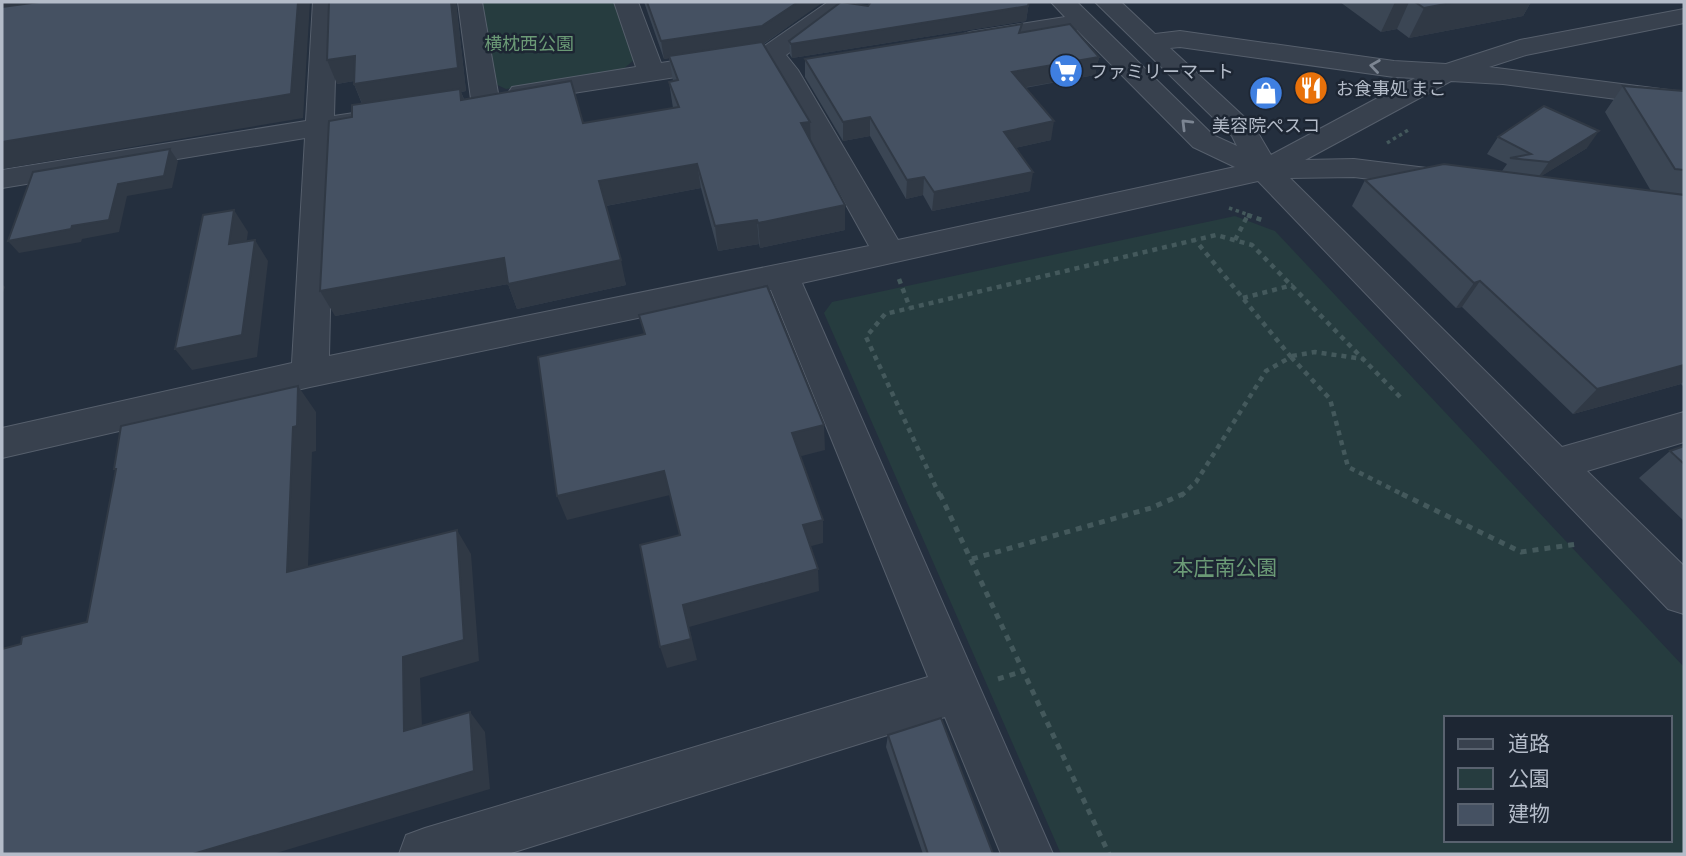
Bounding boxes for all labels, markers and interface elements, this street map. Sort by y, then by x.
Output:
park label: 横枕西公園 [484,33,574,54]
supermarket icon: ファミリーマート [1047,52,1085,90]
one-way arrow [1369,59,1381,74]
place label: ファミリーマート [1090,61,1234,82]
restaurant icon: お食事処 まこ [1292,69,1330,107]
shop icon: 美容院ぺスコ [1247,74,1285,112]
place label: お食事処 まこ [1336,78,1446,99]
place label: 美容院ぺスコ [1212,115,1320,136]
one-way arrow [1181,119,1194,132]
park label: 本庄南公園 [1173,555,1278,579]
legend [1444,716,1672,842]
text: 道路 [1508,731,1550,755]
text: 公園 [1508,766,1550,790]
text: 建物 [1508,801,1550,825]

